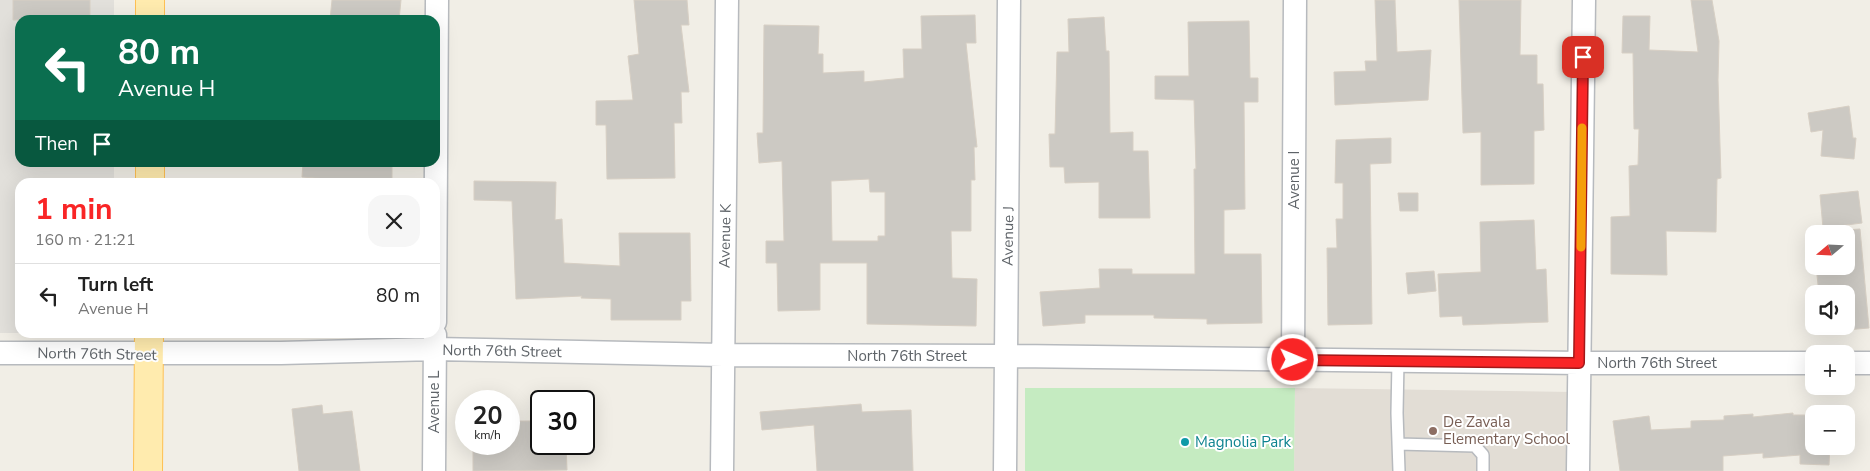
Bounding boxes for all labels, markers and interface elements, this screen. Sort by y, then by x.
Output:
text: 80 m [118,29,200,76]
icon: left [35,35,100,100]
pin [1562,36,1604,78]
icon: arrive [1569,43,1597,71]
text: Avenue H [118,74,215,104]
icon: arrive [88,130,116,158]
text: Then [35,131,78,157]
street label: Avenue I [1284,151,1304,209]
text: 1 min [35,189,113,230]
button: close [368,195,420,247]
street label: Avenue K [714,203,736,268]
street label: Avenue J [997,206,1019,266]
north arrow [1805,225,1855,275]
map controls [1805,225,1855,455]
text: 160 m · 21:21 [35,229,136,251]
text: Turn left [78,272,153,298]
icon: left [35,282,63,310]
text: 80 m [376,283,420,309]
button: sound [1805,285,1855,335]
text: Avenue H [78,298,149,320]
position arrow [1266,333,1318,385]
street label: North 76th Street [442,340,563,362]
street label: North 76th Street [37,343,158,365]
button: + [1805,345,1855,395]
street label: North 76th Street [847,346,967,366]
street label: North 76th Street [1597,353,1717,373]
street label: Avenue L [424,370,444,434]
speed limit sign: 30 [530,390,595,455]
text: 20 [472,399,503,433]
button: − [1805,405,1855,455]
place label: De Zavala Elementary School [1443,412,1570,449]
marker: De Zavala Elementary School [1427,425,1439,437]
text: km/h [474,427,501,443]
place label: Magnolia Park [1195,432,1292,452]
marker: Magnolia Park [1179,436,1191,448]

